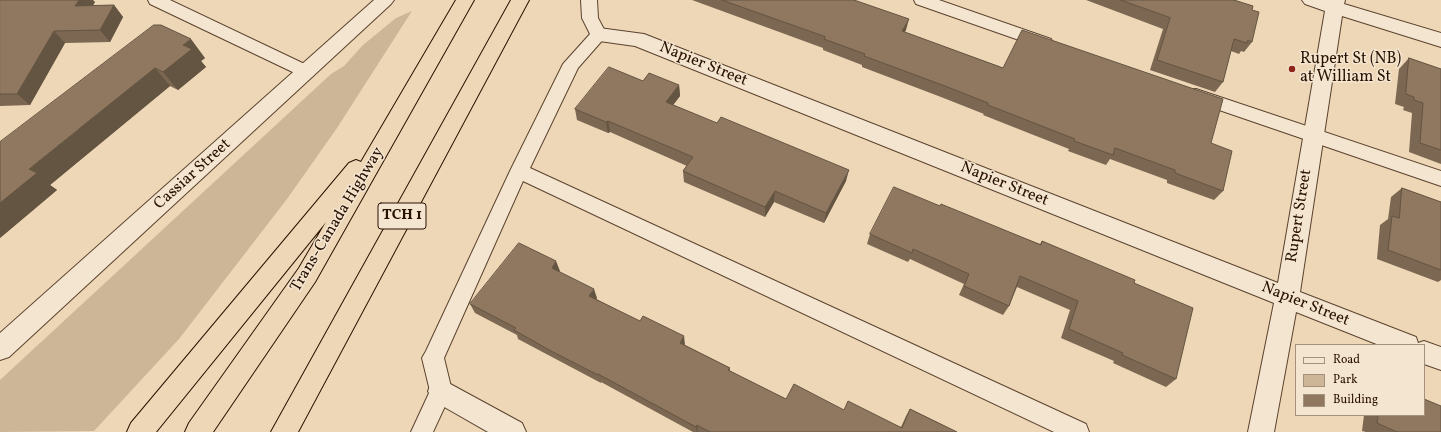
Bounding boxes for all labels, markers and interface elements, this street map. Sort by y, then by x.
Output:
street label: Napier Street [656,39,750,91]
place label: Rupert St (NB) at William St [1300,50,1401,88]
marker: Rupert St (NB) at William St [1287,64,1297,74]
street label: Cassiar Street [151,136,235,214]
street label: Trans-Canada Highway [287,144,389,296]
street label: Napier Street [957,159,1051,211]
street label: Rupert Street [1283,168,1317,264]
road number: TCH 1 [378,203,426,229]
street label: Napier Street [1258,279,1352,331]
legend [1295,344,1425,416]
text: Road [1333,352,1360,368]
text: Park [1333,372,1358,388]
text: Building [1333,392,1378,408]

